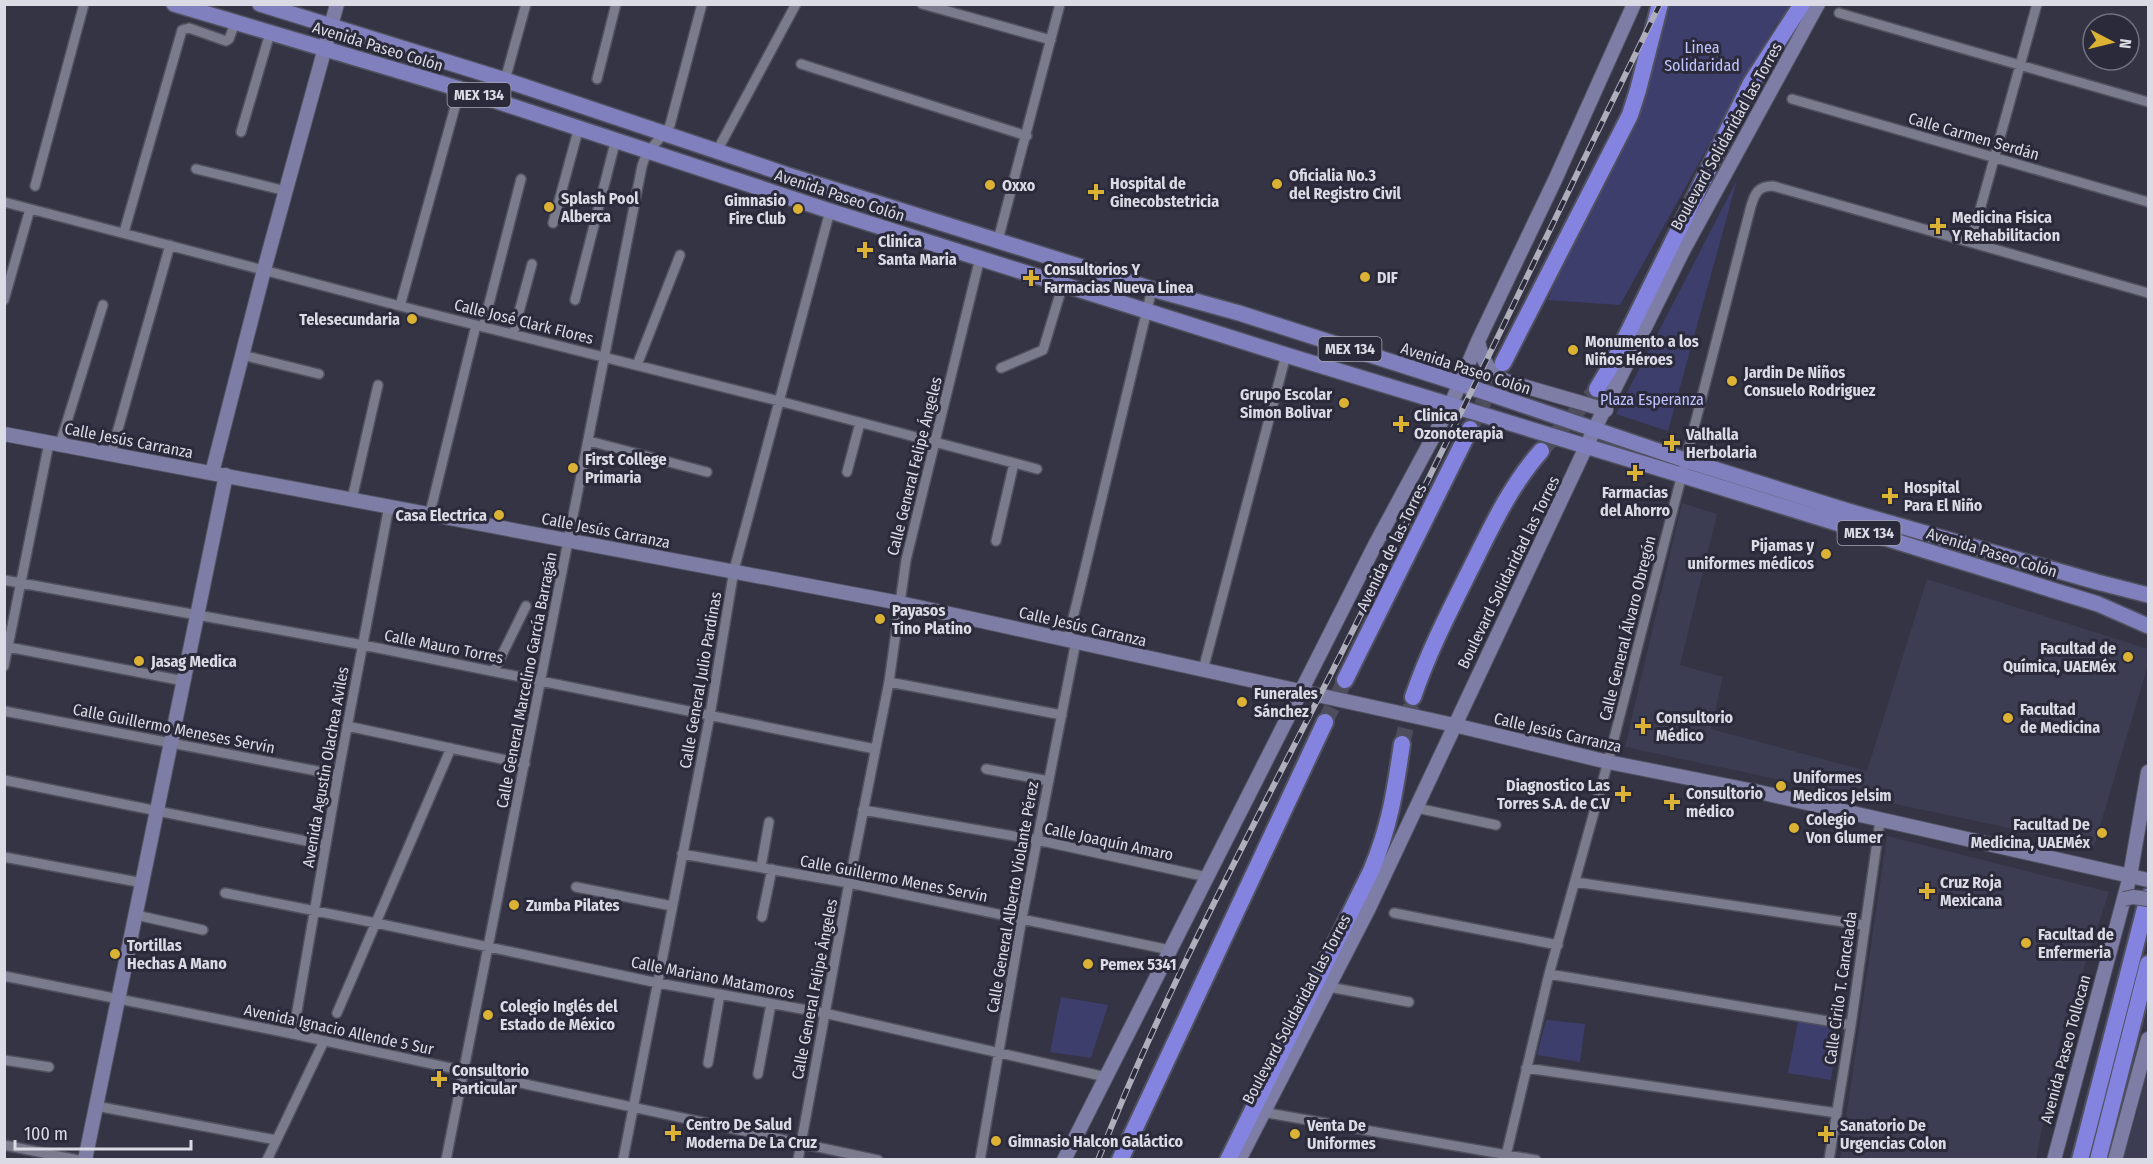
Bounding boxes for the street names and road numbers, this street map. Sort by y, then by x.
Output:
street label: Avenida Paseo Colón [310,18,445,75]
street label: Boulevard Solidaridad las Torres [1667,39,1786,234]
road number: MEX 134 [448,83,510,107]
street label: Calle Carmen Serdán [1906,109,2042,164]
street label: Avenida Paseo Colón [773,166,907,225]
street label: Calle José Clark Flores [452,295,596,348]
road number: MEX 134 [1318,337,1382,361]
street label: Avenida Paseo Colón [1399,339,1533,398]
street label: Calle General Felipe Ángeles [883,375,946,557]
street label: Calle Jesús Carranza [63,419,195,462]
street label: Boulevard Solidaridad las Torres [1453,473,1564,672]
street label: Avenida de las Torres [1352,480,1431,614]
street label: Calle Jesús Carranza [540,509,672,552]
road number: MEX 134 [1838,521,1900,545]
street label: Avenida Paseo Colón [1924,524,2059,581]
street label: Calle General Álvaro Obregón [1595,534,1660,723]
street label: Calle General Marcelino García Barragán [492,550,561,810]
street label: Calle General Julio Pardinas [676,590,725,770]
street label: Calle Jesús Carranza [1017,603,1149,650]
street label: Calle Mauro Torres [383,626,505,667]
street label: Avenida Agustin Olachea Aviles [298,665,353,869]
street label: Calle Guillermo Meneses Servín [71,700,277,757]
street label: Calle Jesús Carranza [1492,709,1624,756]
street label: Calle General Alberto Violante Pérez [983,780,1042,1014]
street label: Calle Joaquín Amaro [1043,819,1175,864]
street label: Calle Guillermo Menes Servín [798,851,989,906]
street label: Calle General Felipe Ángeles [788,897,841,1081]
street label: Calle Cirilo T. Cancelada [1820,910,1861,1066]
street label: Boulevard Solidaridad las Torres [1238,911,1355,1107]
street label: Calle Mariano Matamoros [629,952,796,1003]
street label: Avenida Paseo Tollocan [2037,973,2094,1125]
street label: Avenida Ignacio Allende 5 Sur [242,1000,436,1059]

